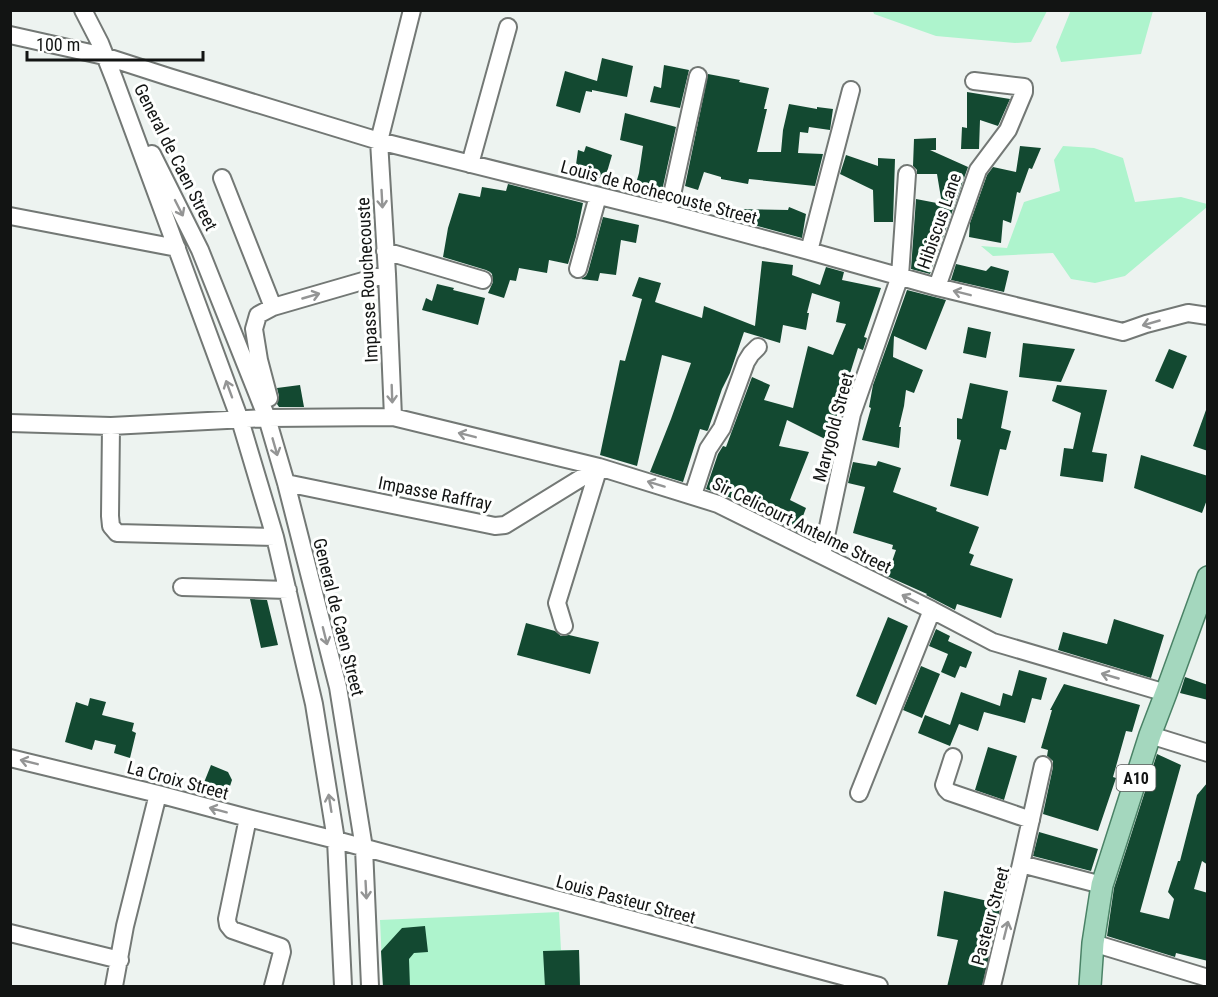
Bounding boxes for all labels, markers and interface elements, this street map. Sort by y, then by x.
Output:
scale bar [27,24,202,62]
text: 100 m [36,34,80,55]
street label: General de Caen Street [130,80,222,234]
street label: Louis de Rochecouste Street [558,156,760,228]
street label: Hibiscus Lane [913,170,965,272]
one-way arrow [377,189,388,209]
street label: Impasse Rouchecouste [352,197,382,363]
one-way arrow [174,199,186,217]
one-way arrow [953,287,972,299]
one-way arrow [301,290,320,301]
one-way arrow [1142,318,1161,329]
street label: Marygold Street [808,370,858,484]
one-way arrow [223,381,234,399]
one-way arrow [386,383,397,403]
one-way arrow [458,429,477,441]
one-way arrow [270,437,282,456]
street label: Impasse Raffray [376,472,494,514]
street label: Sir Celicourt Antelme Street [709,472,895,578]
one-way arrow [647,478,666,489]
street label: General de Caen Street [309,536,369,698]
one-way arrow [901,592,919,604]
one-way arrow [320,626,331,645]
one-way arrow [1101,670,1120,682]
one-way arrow [20,756,39,768]
street label: La Croix Street [125,756,231,804]
road number: A10 [1116,765,1156,791]
one-way arrow [325,793,336,813]
one-way arrow [209,804,228,816]
street label: Pasteur Street [967,865,1013,967]
street label: Louis Pasteur Street [554,870,698,928]
one-way arrow [360,879,371,899]
one-way arrow [1000,920,1012,939]

